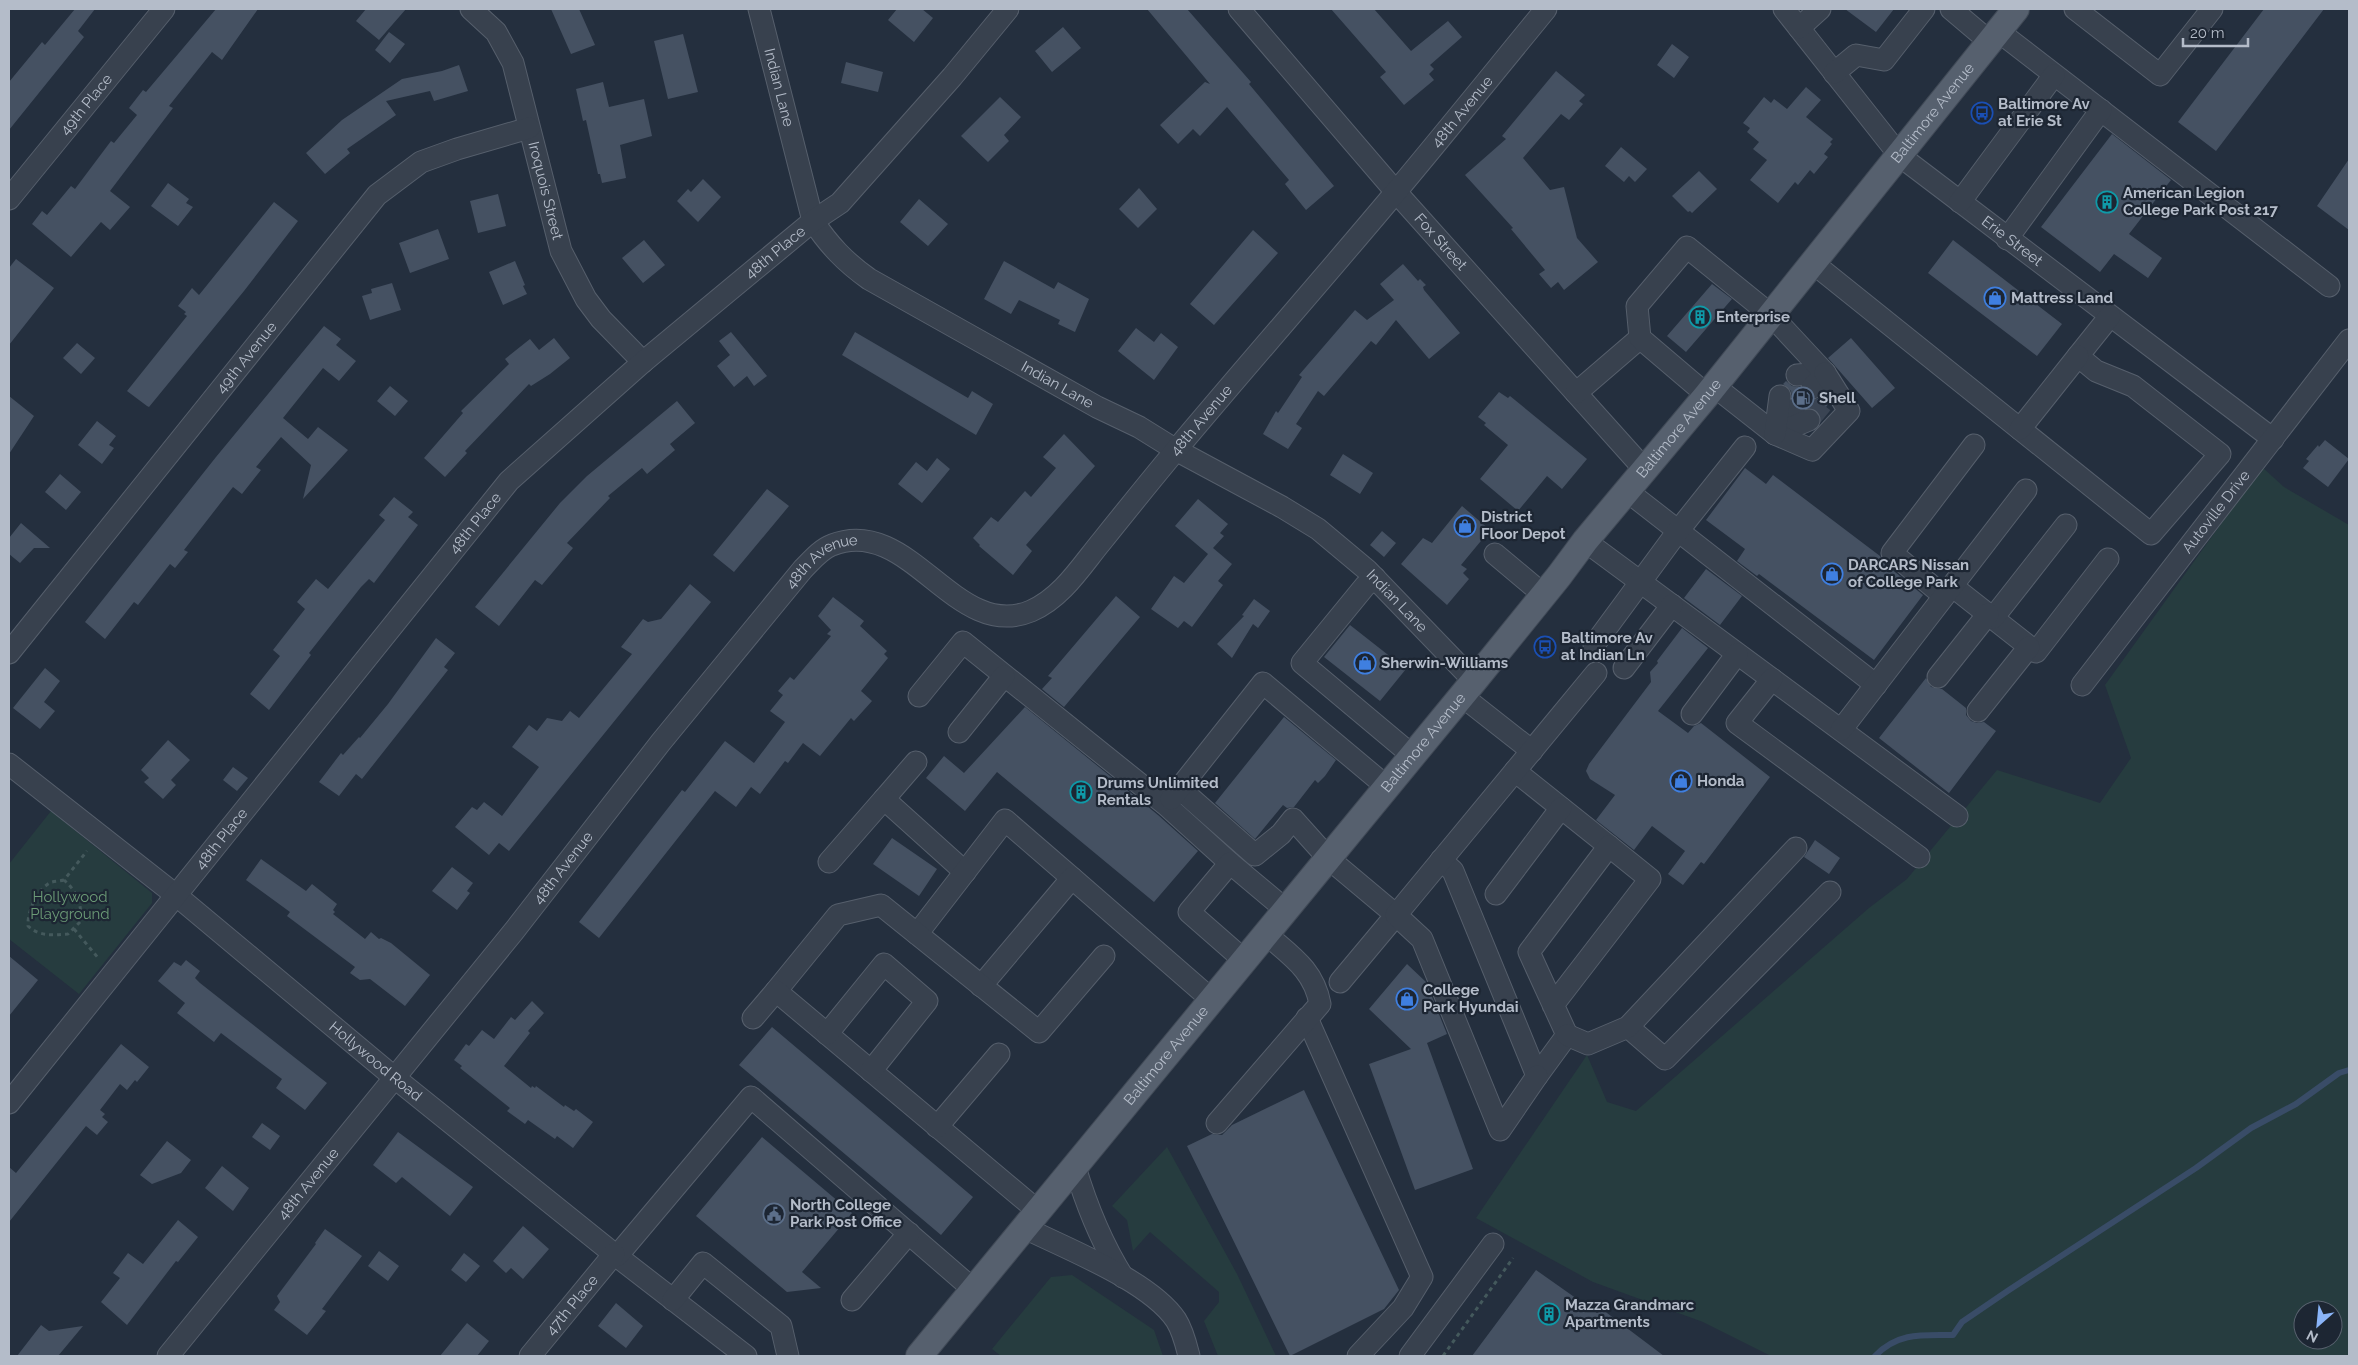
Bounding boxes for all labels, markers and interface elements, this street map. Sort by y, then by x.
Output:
scale bar [2183,15,2248,47]
text: 20 m [2190,24,2225,42]
street label: Indian Lane [760,46,798,129]
street label: Baltimore Avenue [1887,59,1978,167]
street label: 49th Place [56,70,116,139]
street label: 48th Avenue [1428,72,1497,151]
place label: Baltimore Av at Erie St [1998,95,2091,130]
bus stop icon: Baltimore Av at Erie St [1970,101,1994,125]
street label: Iroquois Street [524,140,567,242]
place label: American Legion College Park Post 217 [2123,184,2278,219]
building icon: American Legion College Park Post 217 [2095,190,2119,214]
street label: Fox Street [1411,210,1471,274]
street label: Erie Street [1978,212,2046,270]
street label: 48th Place [741,222,809,283]
shop icon: Mattress Land [1983,286,2007,310]
place label: Mattress Land [2011,289,2113,307]
building icon: Enterprise [1688,305,1712,329]
place label: Enterprise [1716,308,1790,326]
street label: 49th Avenue [212,318,281,397]
street label: Indian Lane [1018,357,1097,412]
street label: Baltimore Avenue [1632,375,1725,482]
street label: 48th Avenue [1166,381,1236,459]
fuel station icon: Shell [1791,386,1815,410]
place label: Shell [1819,389,1856,407]
street label: Autoville Drive [2178,466,2254,557]
street label: 48th Place [445,489,505,557]
place label: District Floor Depot [1481,508,1566,543]
shop icon: District Floor Depot [1453,514,1477,538]
street label: 48th Avenue [782,531,858,592]
place label: DARCARS Nissan of College Park [1848,556,1969,591]
shop icon: DARCARS Nissan of College Park [1820,562,1844,586]
street label: Indian Lane [1363,566,1431,636]
place label: Baltimore Av at Indian Ln [1561,629,1654,664]
bus stop icon: Baltimore Av at Indian Ln [1533,635,1557,659]
shop icon: Sherwin-Williams [1353,651,1377,675]
place label: Sherwin-Williams [1381,654,1508,672]
street label: Baltimore Avenue [1377,689,1469,796]
shop icon: Honda [1669,769,1693,793]
place label: Honda [1697,772,1745,790]
place label: Drums Unlimited Rentals [1097,774,1219,809]
building icon: Drums Unlimited Rentals [1069,780,1093,804]
street label: 48th Place [191,804,251,873]
street label: 48th Avenue [529,828,597,908]
park label: Hollywood Playground [30,888,110,923]
place label: College Park Hyundai [1423,981,1519,1016]
shop icon: College Park Hyundai [1395,987,1419,1011]
street label: Baltimore Avenue [1120,1002,1212,1109]
street label: Hollywood Road [325,1018,425,1105]
street label: 48th Avenue [274,1144,343,1223]
place label: North College Park Post Office [790,1196,902,1231]
public building icon: North College Park Post Office [762,1202,786,1226]
street label: 47th Place [542,1271,602,1339]
place label: Mazza Grandmarc Apartments [1565,1296,1695,1331]
north arrow [2293,1300,2343,1350]
building icon: Mazza Grandmarc Apartments [1537,1302,1561,1326]
text: N [2304,1327,2320,1346]

